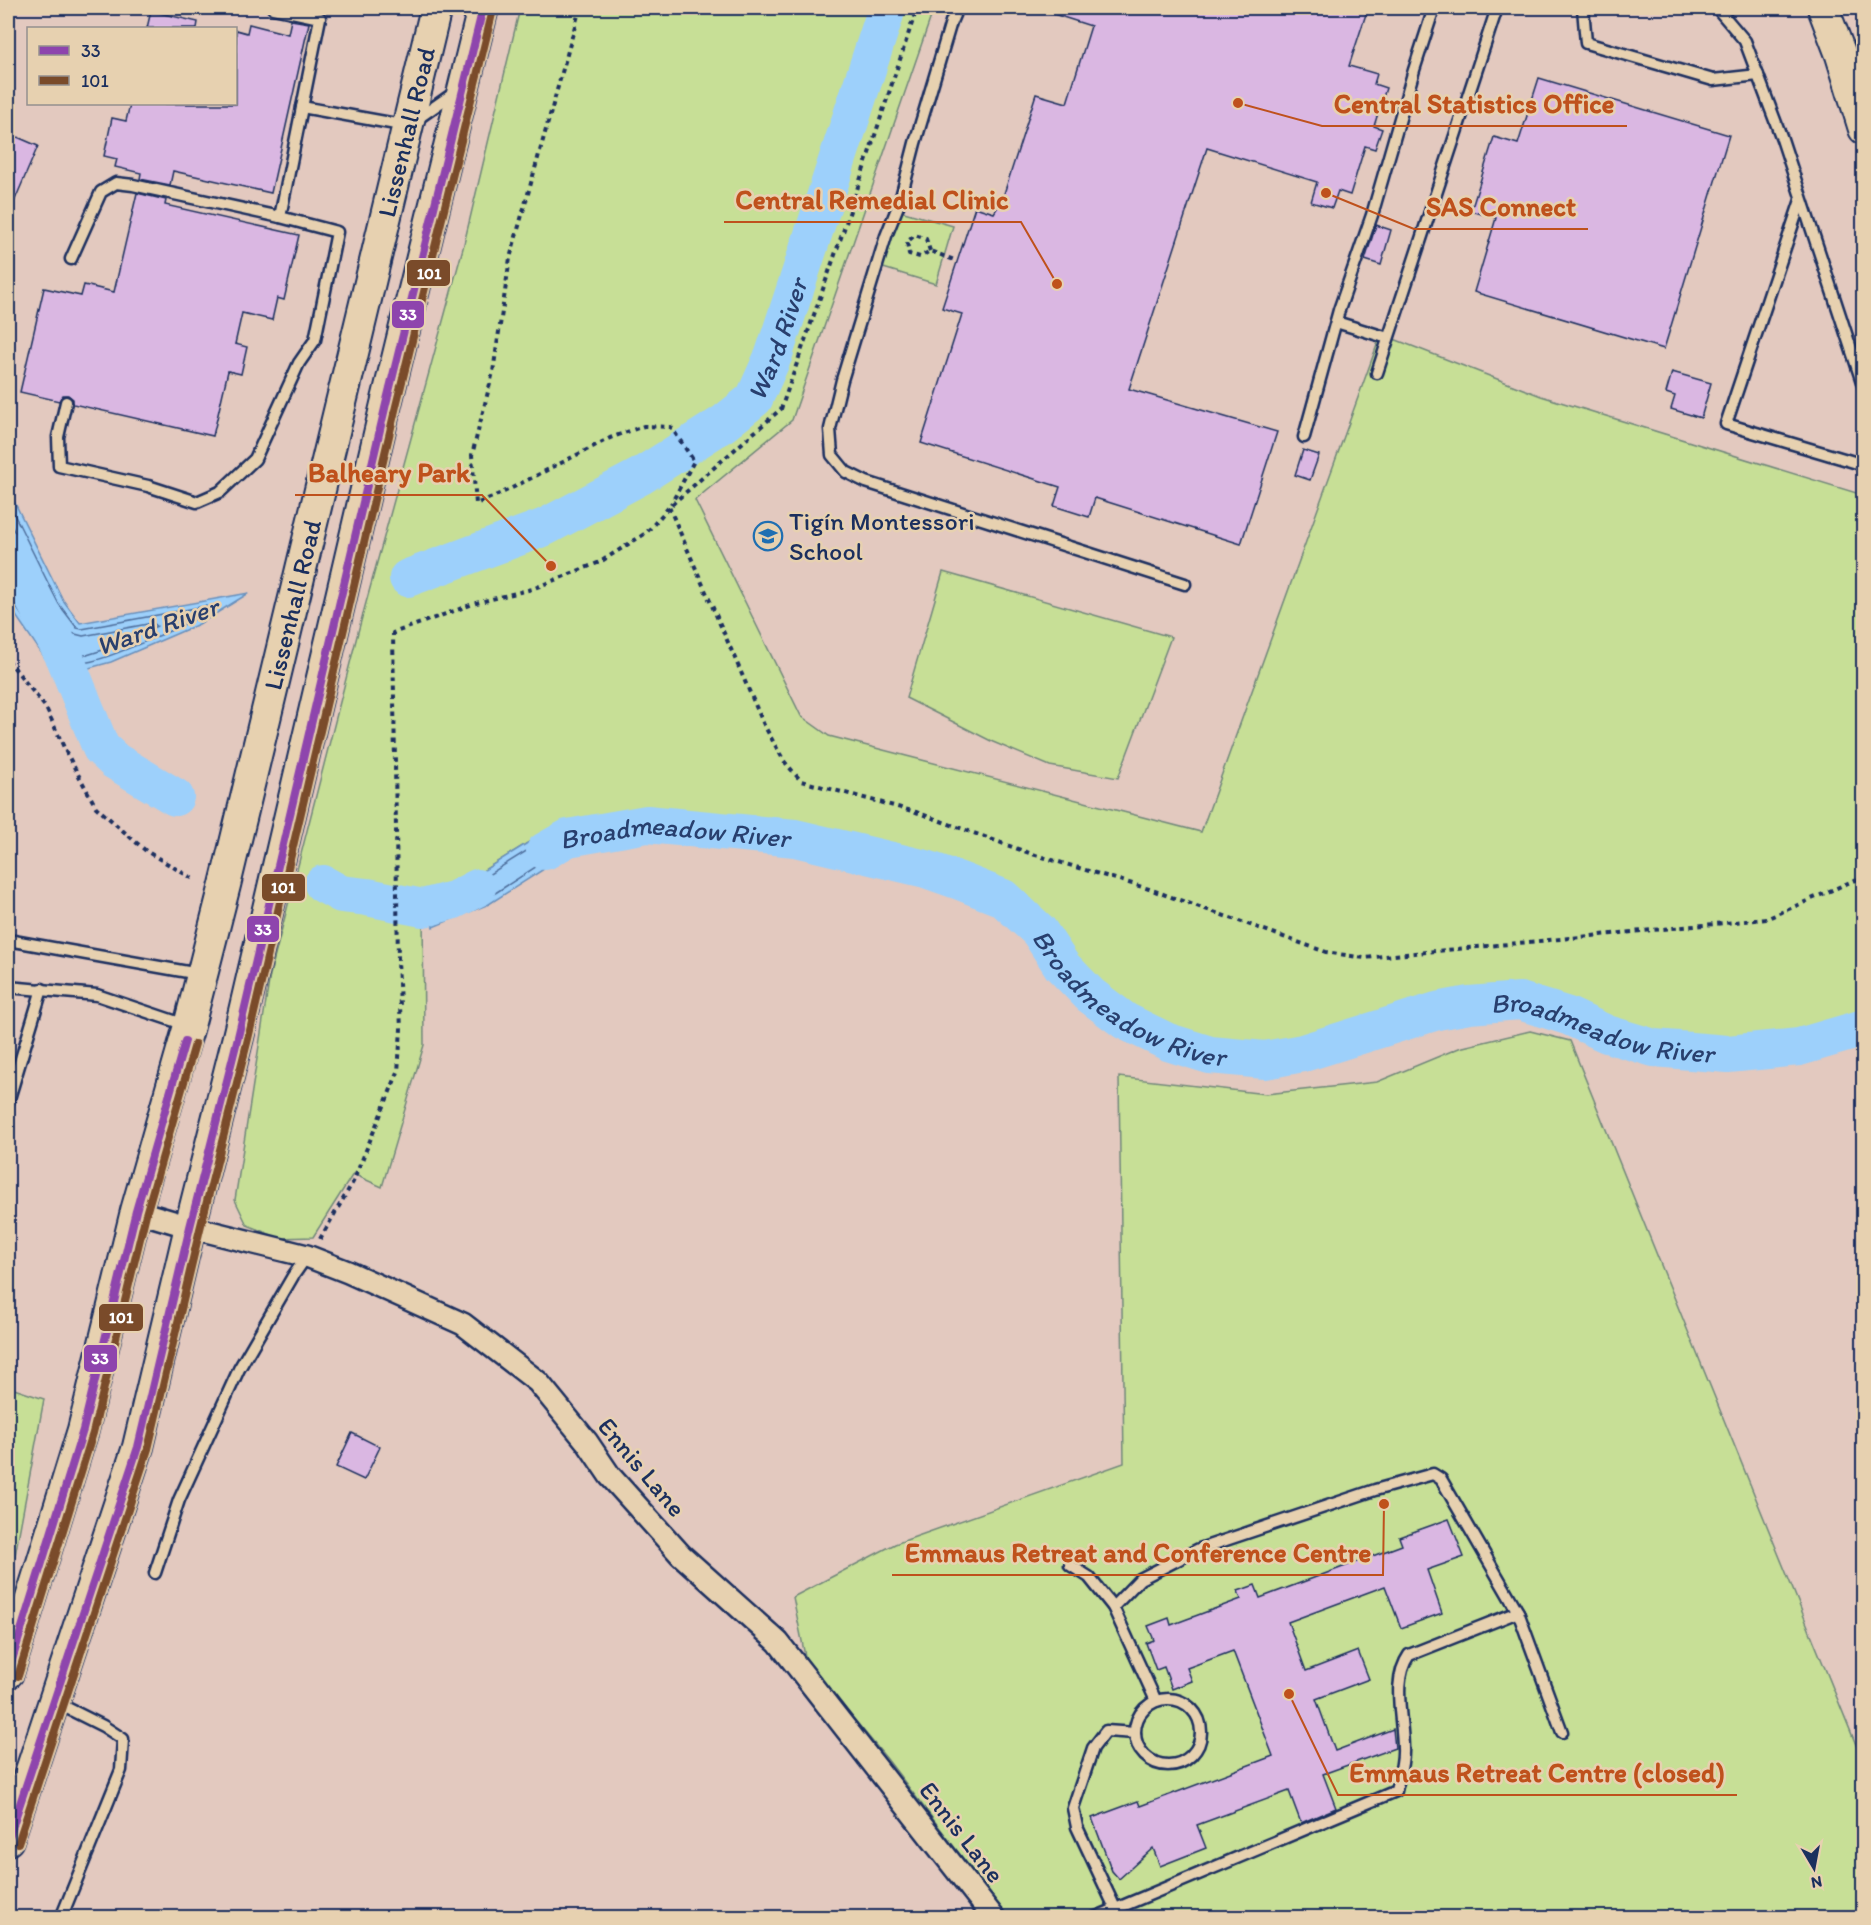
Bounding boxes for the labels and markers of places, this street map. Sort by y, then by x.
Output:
callout: Central Statistics Office [1322,81,1627,126]
callout: Central Remedial Clinic [724,177,1021,222]
callout: SAS Connect [1414,184,1588,229]
callout: Balheary Park [295,450,482,495]
place label: Tigín Montessori School [789,505,975,567]
school or university icon: Tigín Montessori School [752,520,784,552]
callout: Emmaus Retreat and Conference Centre [892,1530,1383,1575]
callout: Emmaus Retreat Centre (closed) [1338,1750,1737,1795]

